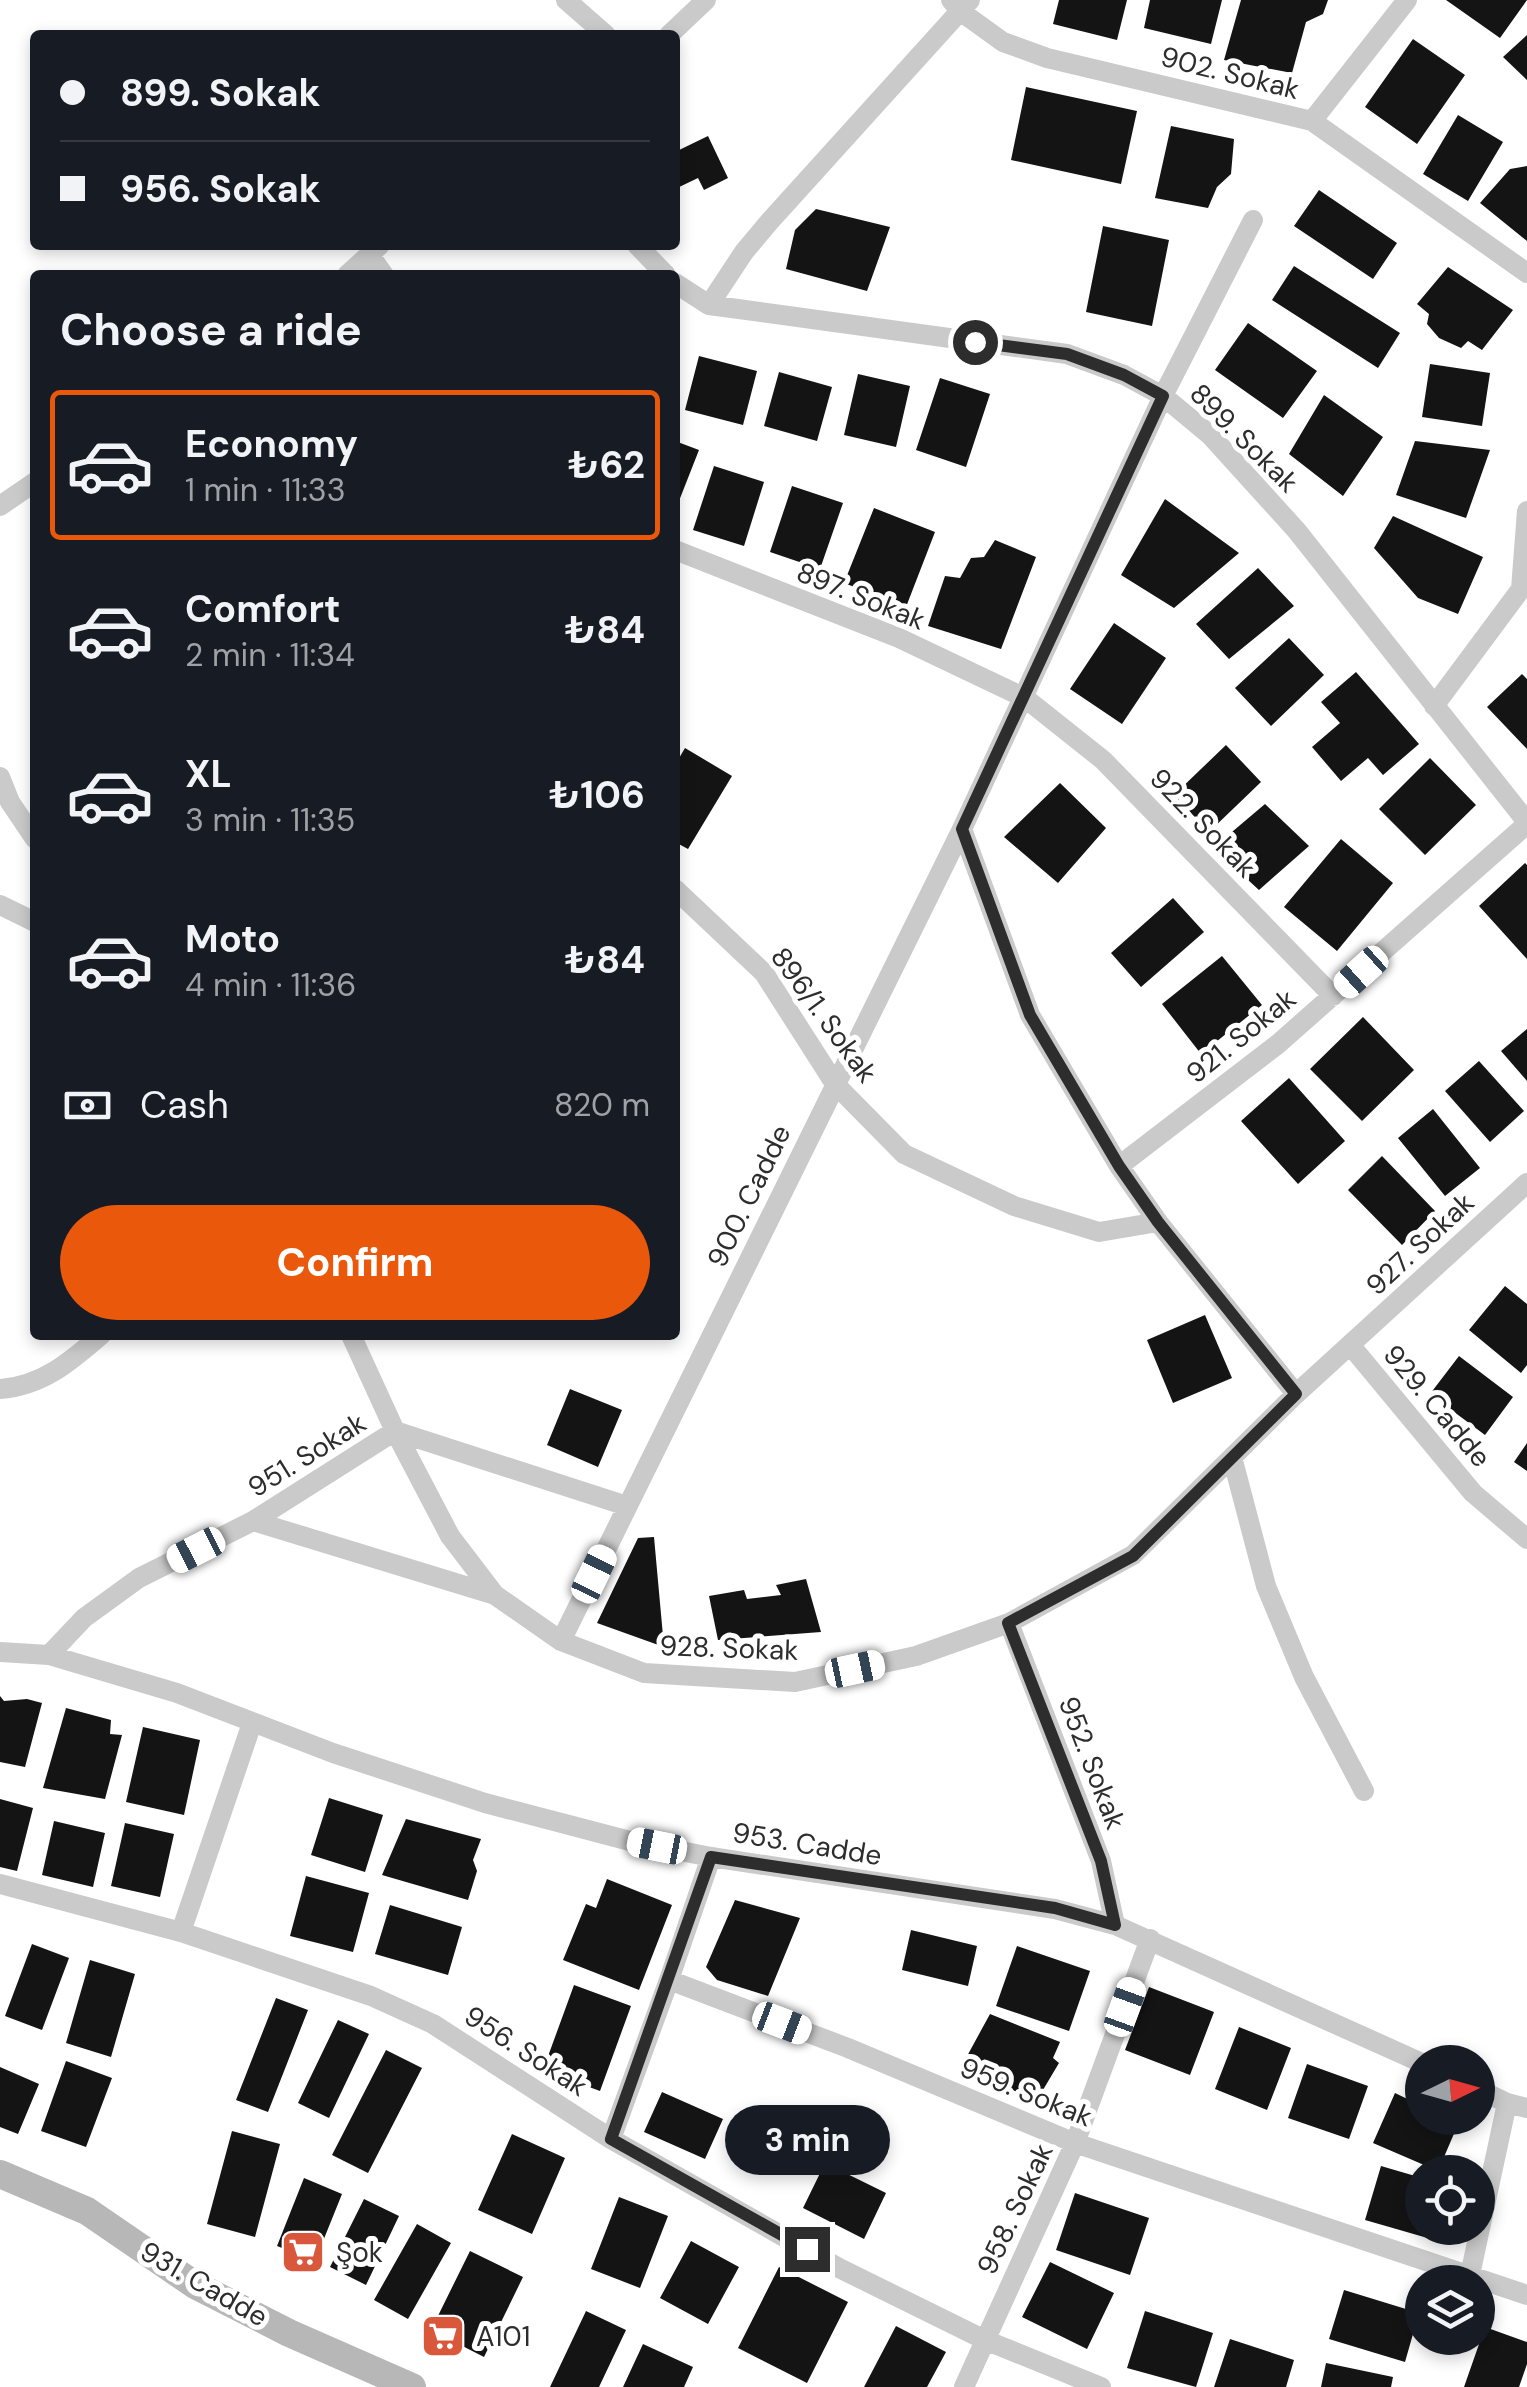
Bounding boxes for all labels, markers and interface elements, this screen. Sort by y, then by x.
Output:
street label: 902. Sokak [1157,38,1303,108]
text: 899. Sokak [120,68,320,118]
text: 956. Sokak [120,164,321,214]
text: Choose a ride [60,300,362,359]
route start [953,320,998,365]
street label: 899. Sokak [1182,376,1306,500]
text: Economy [185,419,358,469]
icon: car [65,420,155,510]
text: ₺62 [568,440,645,490]
text: 1 min · 11:33 [185,469,346,511]
street label: 897. Sokak [791,553,931,639]
text: Comfort [185,584,341,634]
icon: car [65,585,155,675]
text: ₺84 [565,605,645,655]
text: 2 min · 11:34 [185,634,355,676]
text: XL [185,749,232,799]
icon: car [65,750,155,840]
street label: 922. Sokak [1142,760,1264,886]
text: ₺106 [549,770,645,820]
text: 3 min · 11:35 [185,799,355,841]
text: Moto [185,914,280,964]
icon: car [65,915,155,1005]
text: ₺84 [565,935,645,985]
street label: 896/1. Sokak [762,940,886,1090]
car [1329,941,1393,1003]
text: 4 min · 11:36 [185,964,356,1006]
street label: 921. Sokak [1178,980,1304,1092]
icon: cash [60,1078,115,1133]
text: Cash [140,1080,229,1130]
text: 820 m [554,1084,650,1126]
street label: 900. Cadde [699,1119,799,1273]
street label: 927. Sokak [1358,1184,1482,1304]
button: Confirm [60,1205,650,1320]
street label: 929. Cadde [1375,1337,1499,1475]
street label: 951. Sokak [241,1404,373,1506]
car [162,1523,230,1577]
car [567,1540,621,1608]
street label: 928. Sokak [659,1627,799,1669]
car [823,1648,887,1690]
street label: 952. Sokak [1050,1691,1134,1835]
street label: 953. Cadde [730,1814,884,1874]
car [625,1826,689,1866]
car [1101,1974,1149,2040]
street label: 956. Sokak [457,1997,595,2105]
car [749,1998,815,2048]
north arrow [1405,2045,1495,2135]
map controls [1405,2045,1495,2355]
street label: 959. Sokak [954,2049,1098,2135]
callout: 3 min [724,2104,890,2174]
text: 3 min [765,2119,850,2161]
street label: 958. Sokak [968,2137,1062,2281]
button: locate [1405,2155,1495,2245]
route end [785,2227,830,2272]
supermarket icon: Şok [280,2229,326,2275]
street label: 931. Cadde [134,2233,274,2335]
place label: Şok [336,2234,383,2271]
button: layers [1405,2265,1495,2355]
supermarket icon: A101 [420,2313,466,2359]
place label: A101 [476,2318,530,2355]

